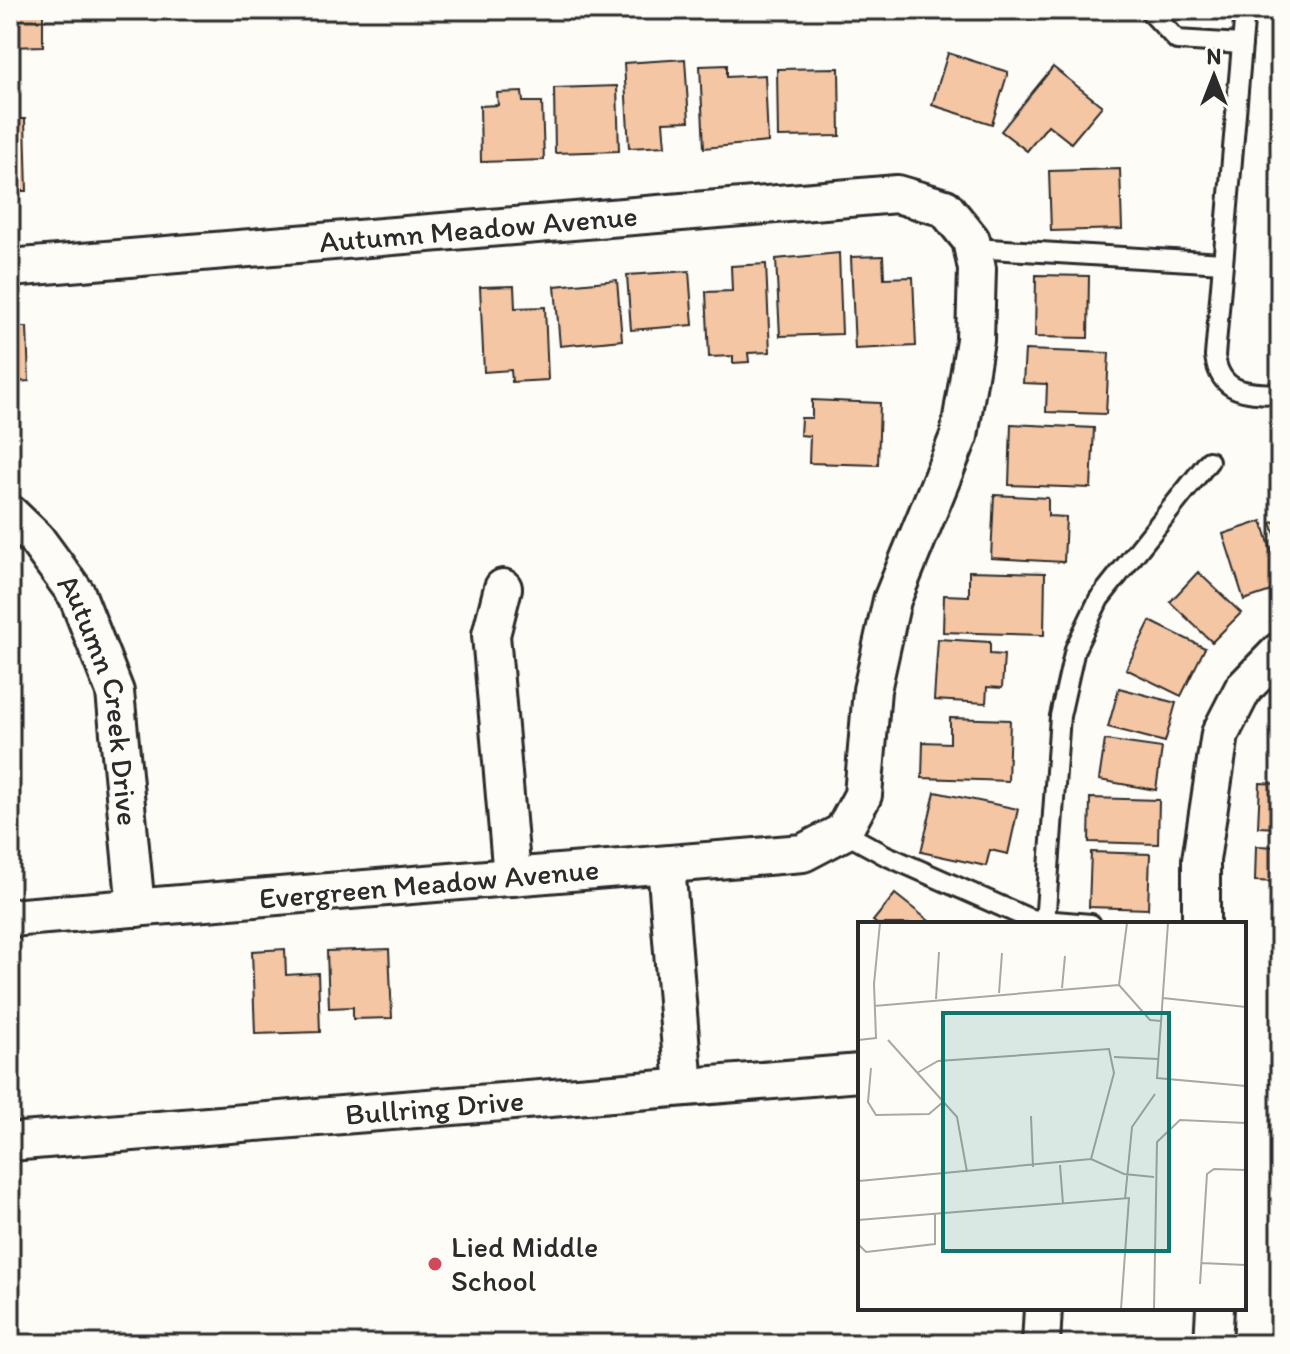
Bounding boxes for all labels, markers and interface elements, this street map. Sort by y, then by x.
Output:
north arrow [1174,36,1254,116]
text: N [1207,43,1221,70]
street label: Autumn Meadow Avenue [318,197,639,260]
street label: Autumn Creek Drive [50,566,147,827]
street label: Evergreen Meadow Avenue [257,850,600,917]
inset map [858,922,1246,1310]
street label: Bullring Drive [344,1081,525,1133]
place label: Lied Middle School [451,1228,598,1299]
marker: Lied Middle School [426,1255,444,1273]

